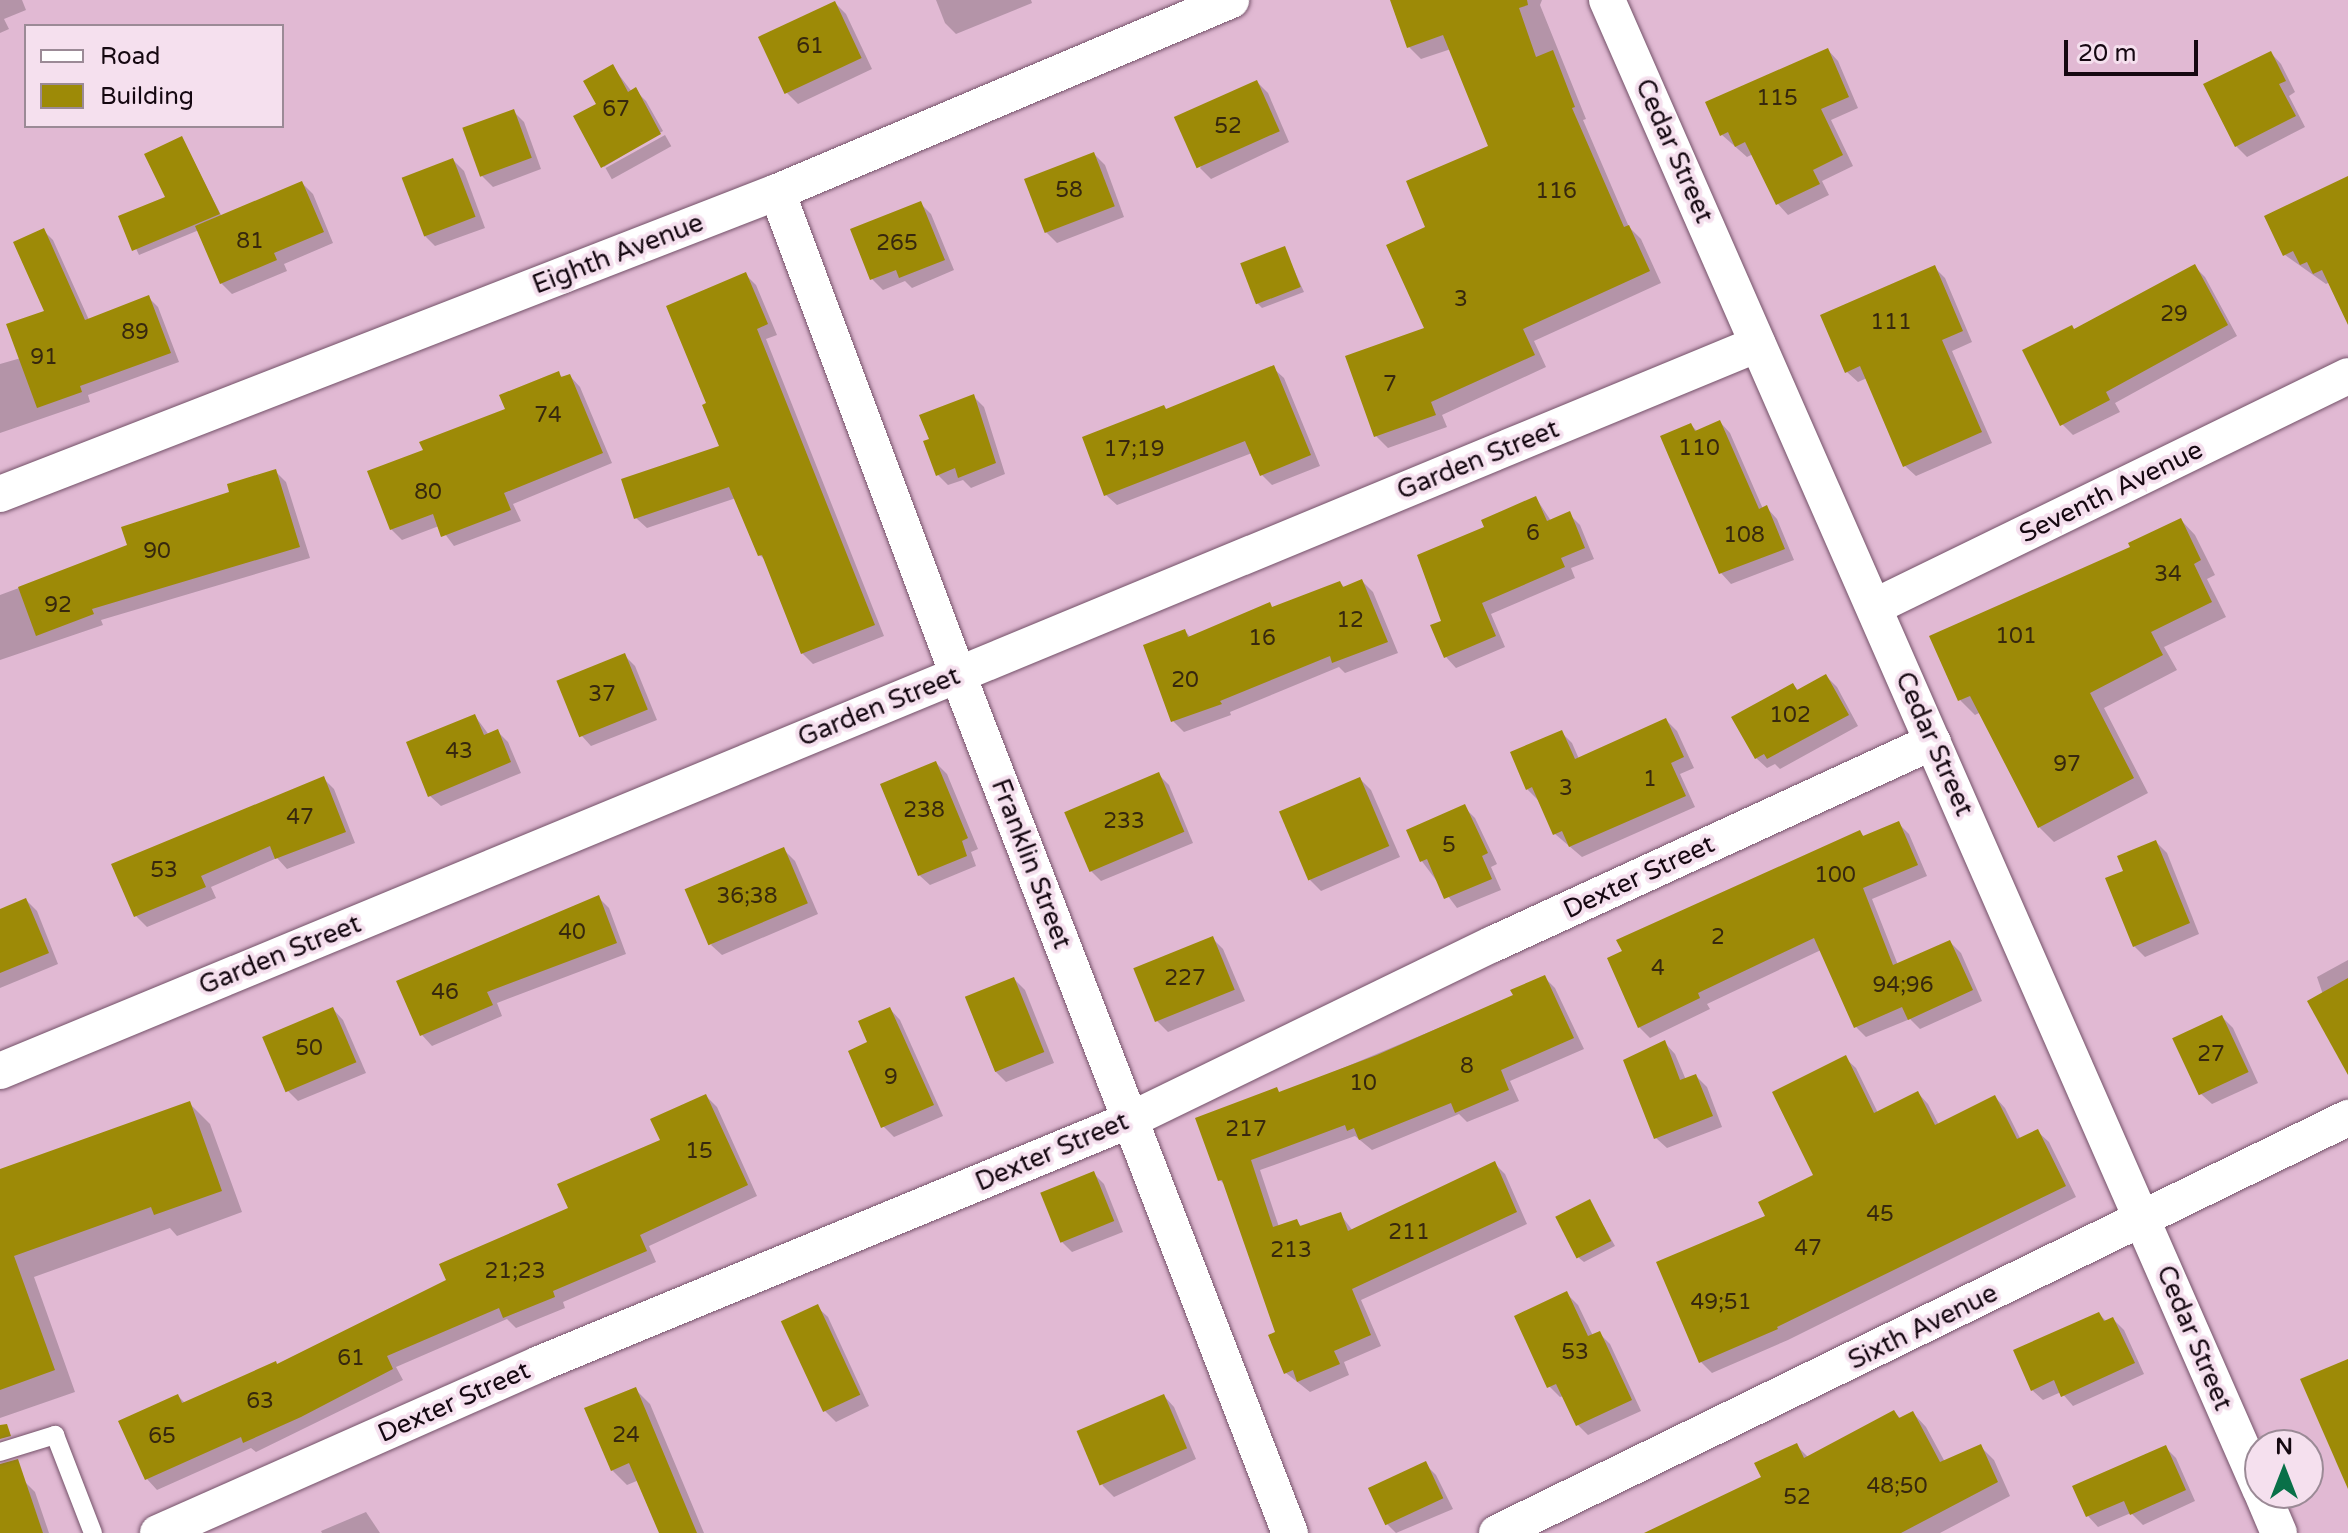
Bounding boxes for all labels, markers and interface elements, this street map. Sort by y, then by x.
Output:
legend [24,24,284,128]
scale bar [2068,24,2202,74]
house number: 61 [796,34,824,60]
text: 20 m [2078,39,2136,68]
text: Road [100,42,160,71]
street label: Cedar Street [1628,74,1720,228]
text: Building [100,82,194,111]
house number: 115 [1756,86,1798,112]
house number: 67 [602,97,630,123]
house number: 52 [1214,114,1242,140]
house number: 58 [1055,178,1083,204]
house number: 116 [1535,179,1577,205]
street label: Eighth Avenue [528,207,708,301]
house number: 81 [236,229,264,255]
house number: 265 [876,231,918,257]
house number: 3 [1454,287,1468,313]
house number: 29 [2160,302,2188,328]
house number: 111 [1870,310,1912,336]
house number: 89 [121,320,149,346]
house number: 91 [30,345,58,371]
house number: 7 [1383,372,1397,398]
house number: 74 [534,403,562,429]
street label: Garden Street [1392,413,1564,507]
street label: Seventh Avenue [2014,434,2208,550]
house number: 110 [1678,436,1720,462]
house number: 17;19 [1104,437,1164,463]
house number: 80 [414,480,442,506]
house number: 6 [1526,521,1540,547]
house number: 108 [1723,523,1765,549]
house number: 90 [143,539,171,565]
house number: 34 [2154,562,2182,588]
house number: 92 [44,593,72,619]
house number: 12 [1336,608,1364,634]
house number: 101 [1995,624,2037,650]
house number: 16 [1248,626,1276,652]
street label: Garden Street [793,660,965,754]
street label: Cedar Street [1888,667,1980,821]
house number: 20 [1171,668,1199,694]
house number: 37 [588,682,616,708]
house number: 102 [1769,703,1811,729]
house number: 43 [445,739,473,765]
house number: 97 [2053,752,2081,778]
house number: 1 [1643,767,1657,793]
street label: Franklin Street [984,775,1078,953]
house number: 3 [1559,776,1573,802]
house number: 238 [903,798,945,824]
house number: 47 [286,805,314,831]
house number: 233 [1103,809,1145,835]
street label: Dexter Street [1558,828,1720,926]
house number: 5 [1442,833,1456,859]
house number: 53 [150,858,178,884]
house number: 100 [1814,863,1856,889]
house number: 36;38 [717,884,777,910]
street label: Garden Street [194,908,366,1002]
house number: 40 [558,920,586,946]
house number: 2 [1711,925,1725,951]
house number: 4 [1651,956,1665,982]
house number: 227 [1164,966,1206,992]
house number: 94;96 [1873,973,1933,999]
house number: 46 [431,980,459,1006]
house number: 50 [295,1036,323,1062]
house number: 27 [2197,1042,2225,1068]
house number: 8 [1460,1054,1474,1080]
house number: 9 [884,1065,898,1091]
house number: 10 [1349,1071,1377,1097]
street label: Dexter Street [971,1106,1133,1198]
house number: 217 [1225,1117,1267,1143]
house number: 15 [685,1139,713,1165]
house number: 45 [1866,1202,1894,1228]
house number: 211 [1388,1220,1430,1246]
house number: 47 [1794,1236,1822,1262]
house number: 213 [1270,1238,1312,1264]
house number: 21;23 [485,1259,545,1285]
street label: Cedar Street [2149,1261,2239,1415]
street label: Sixth Avenue [1843,1277,2003,1377]
house number: 49;51 [1691,1290,1751,1316]
house number: 53 [1561,1340,1589,1366]
house number: 61 [337,1346,365,1372]
street label: Dexter Street [373,1355,535,1449]
house number: 63 [246,1389,274,1415]
house number: 24 [612,1423,640,1449]
house number: 65 [148,1424,176,1450]
north arrow [2244,1429,2324,1509]
text: N [2275,1434,2293,1460]
house number: 48;50 [1867,1474,1927,1500]
house number: 52 [1783,1485,1811,1511]

